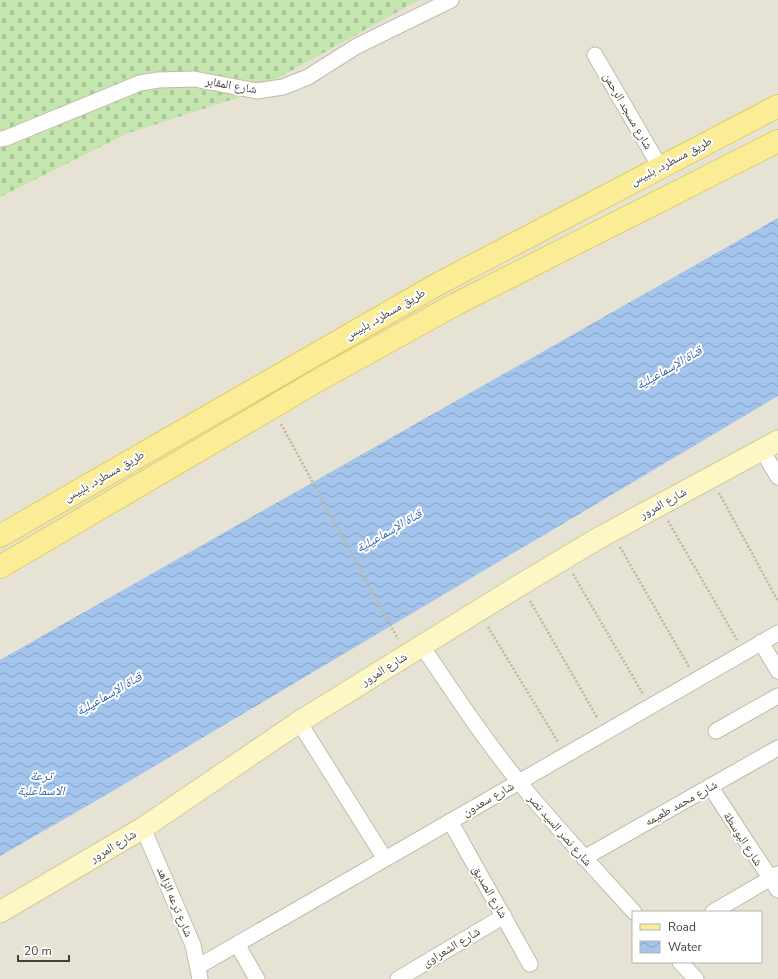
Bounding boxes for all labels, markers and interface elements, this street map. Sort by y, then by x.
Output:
street label: شارع مسجد الرحمن [600,70,656,152]
street label: شارع المقابر [203,72,258,97]
street label: طريق مسطرد, بلبيس [627,133,715,189]
street label: طريق مسطرد, بلبيس [342,284,428,344]
water label: قناة الإسماعيلية [633,341,707,394]
street label: طريق مسطرد, بلبيس [61,446,147,506]
street label: شارع المرور [636,484,689,523]
water label: قناة الإسماعيلية [353,504,427,557]
street label: شارع المرور [357,649,410,690]
water label: قناة الإسماعيلية [73,667,147,720]
water label: ترعة الاسماعلية [17,767,67,800]
street label: شارع محمد طعيمه [642,776,720,830]
street label: شارع سعدون [459,778,517,820]
street label: شارع نصر السيد نصر [524,790,596,869]
street label: شارع البوسطة [720,809,766,869]
street label: شارع المرور [86,826,139,867]
street label: شارع الصديق [469,863,512,921]
street label: شارع ترعه الزاهد [153,865,197,939]
legend [632,911,762,963]
text: Road [668,919,696,935]
street label: شارع الشعراوى [419,923,483,971]
scale bar [18,937,69,963]
text: Water [668,939,702,955]
text: 20 m [24,943,52,959]

